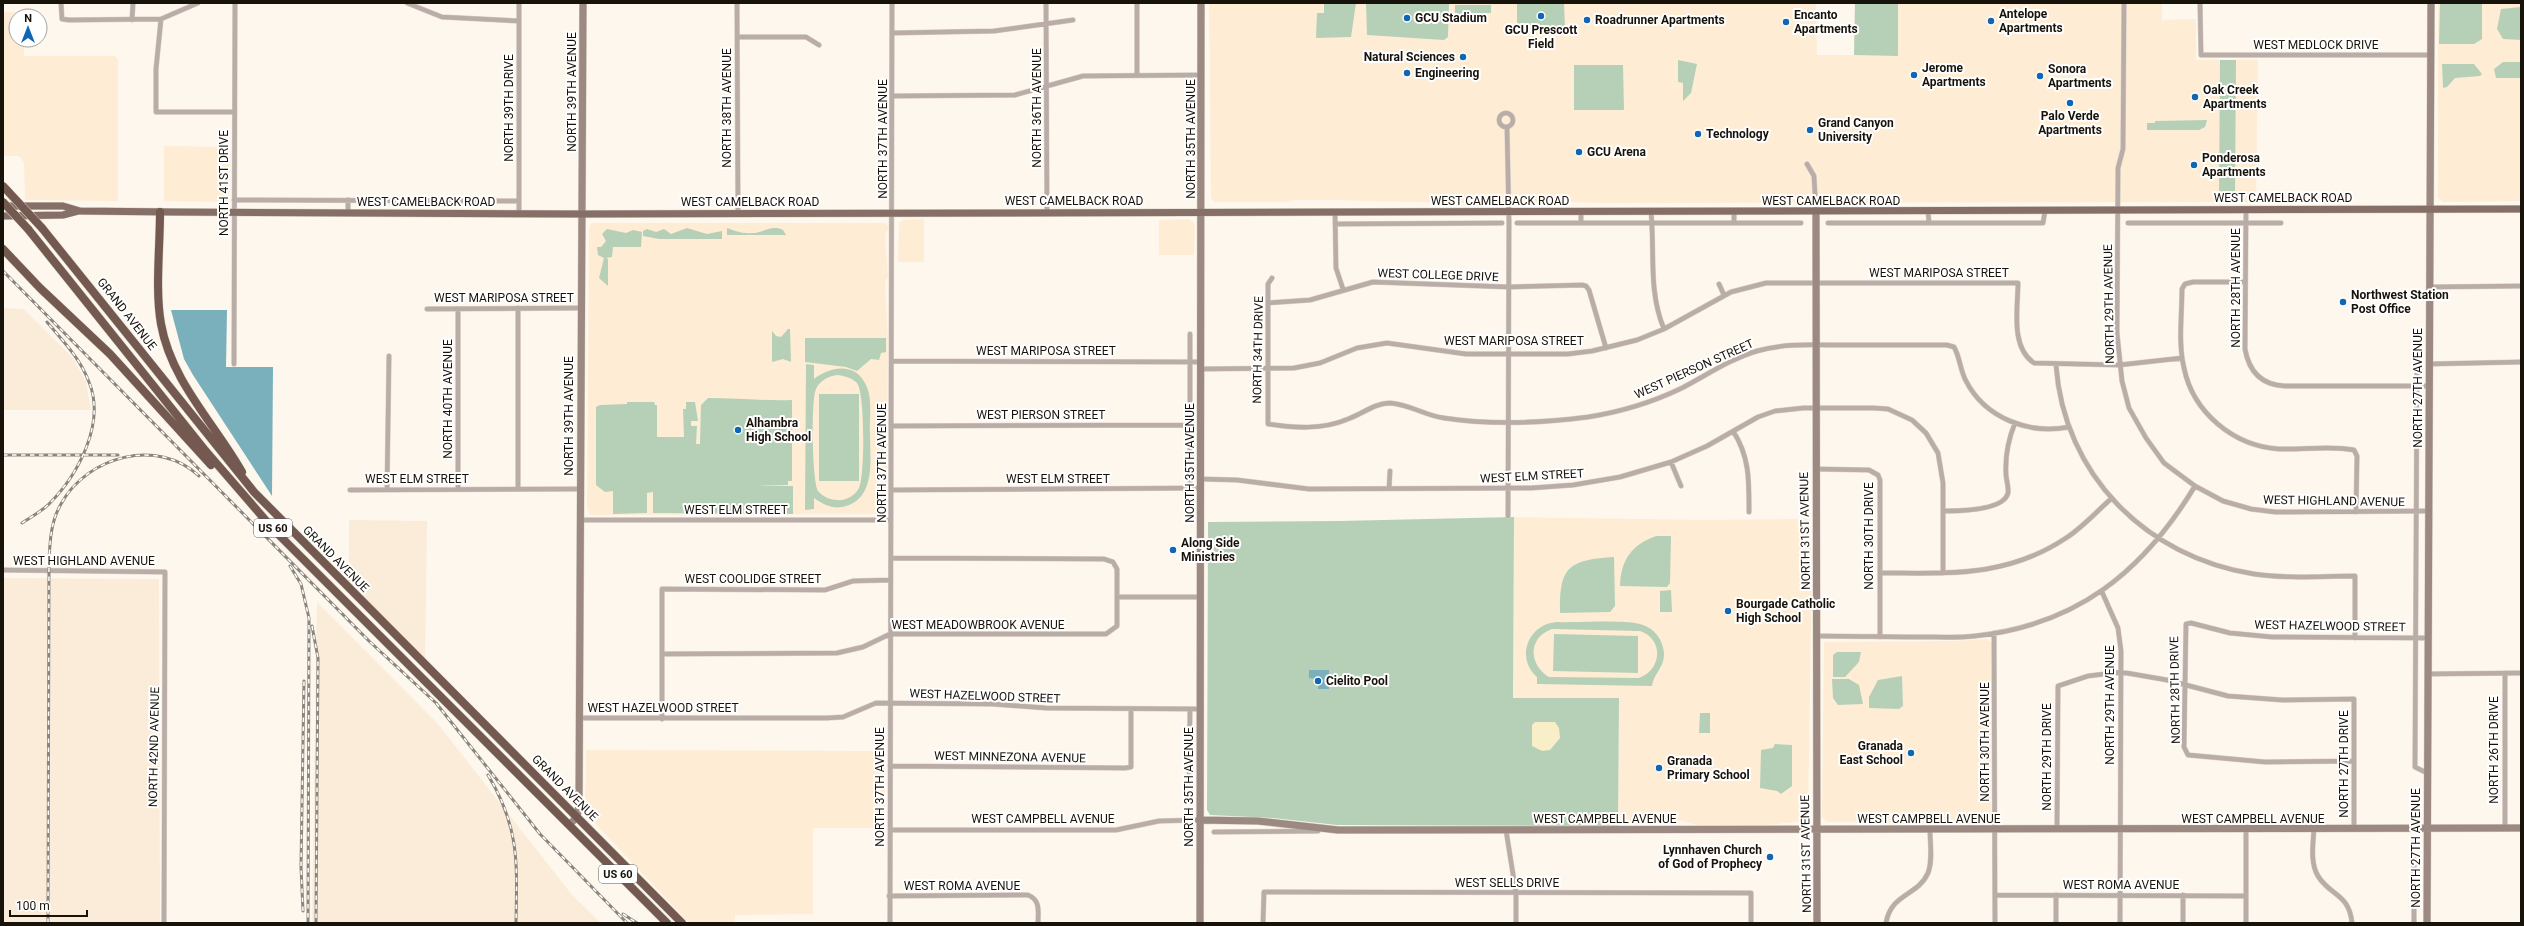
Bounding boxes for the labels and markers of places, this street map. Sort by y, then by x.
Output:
place label: Antelope Apartments [1999,7,2063,35]
place label: Encanto Apartments [1794,8,1858,36]
place label: GCU Stadium [1415,11,1487,25]
marker: GCU Prescott Field [1536,11,1546,21]
marker: GCU Stadium [1402,13,1412,23]
place label: Roadrunner Apartments [1595,13,1725,27]
marker: Roadrunner Apartments [1582,15,1592,25]
marker: Antelope Apartments [1986,16,1996,26]
marker: Encanto Apartments [1781,17,1791,27]
place label: GCU Prescott Field [1505,23,1577,51]
place label: Natural Sciences [1364,50,1455,64]
marker: Natural Sciences [1458,52,1468,62]
place label: Jerome Apartments [1922,61,1986,89]
place label: Sonora Apartments [2048,62,2112,90]
place label: Engineering [1415,66,1479,80]
marker: Engineering [1402,68,1412,78]
marker: Jerome Apartments [1909,70,1919,80]
marker: Sonora Apartments [2035,71,2045,81]
place label: Oak Creek Apartments [2203,83,2267,111]
marker: Oak Creek Apartments [2190,92,2200,102]
marker: Palo Verde Apartments [2065,98,2075,108]
place label: Palo Verde Apartments [2038,109,2102,137]
place label: Grand Canyon University [1818,116,1894,144]
marker: Grand Canyon University [1805,125,1815,135]
place label: Technology [1706,127,1770,141]
marker: Technology [1693,129,1703,139]
place label: GCU Arena [1587,145,1646,159]
marker: GCU Arena [1574,147,1584,157]
place label: Ponderosa Apartments [2202,151,2266,179]
marker: Ponderosa Apartments [2189,160,2199,170]
place label: Northwest Station Post Office [2351,288,2449,316]
marker: Northwest Station Post Office [2338,297,2348,307]
place label: Alhambra High School [746,416,811,444]
marker: Alhambra High School [733,425,743,435]
place label: Along Side Ministries [1181,536,1240,564]
marker: Along Side Ministries [1168,545,1178,555]
place label: Bourgade Catholic High School [1736,597,1835,625]
marker: Bourgade Catholic High School [1723,606,1733,616]
place label: Cielito Pool [1326,674,1388,688]
marker: Cielito Pool [1313,676,1323,686]
place label: Granada East School [1840,739,1904,767]
marker: Granada East School [1906,748,1916,758]
place label: Granada Primary School [1667,754,1750,782]
marker: Granada Primary School [1654,763,1664,773]
place label: Lynnhaven Church of God of Prophecy [1658,843,1763,871]
marker: Lynnhaven Church of God of Prophecy [1765,852,1775,862]

